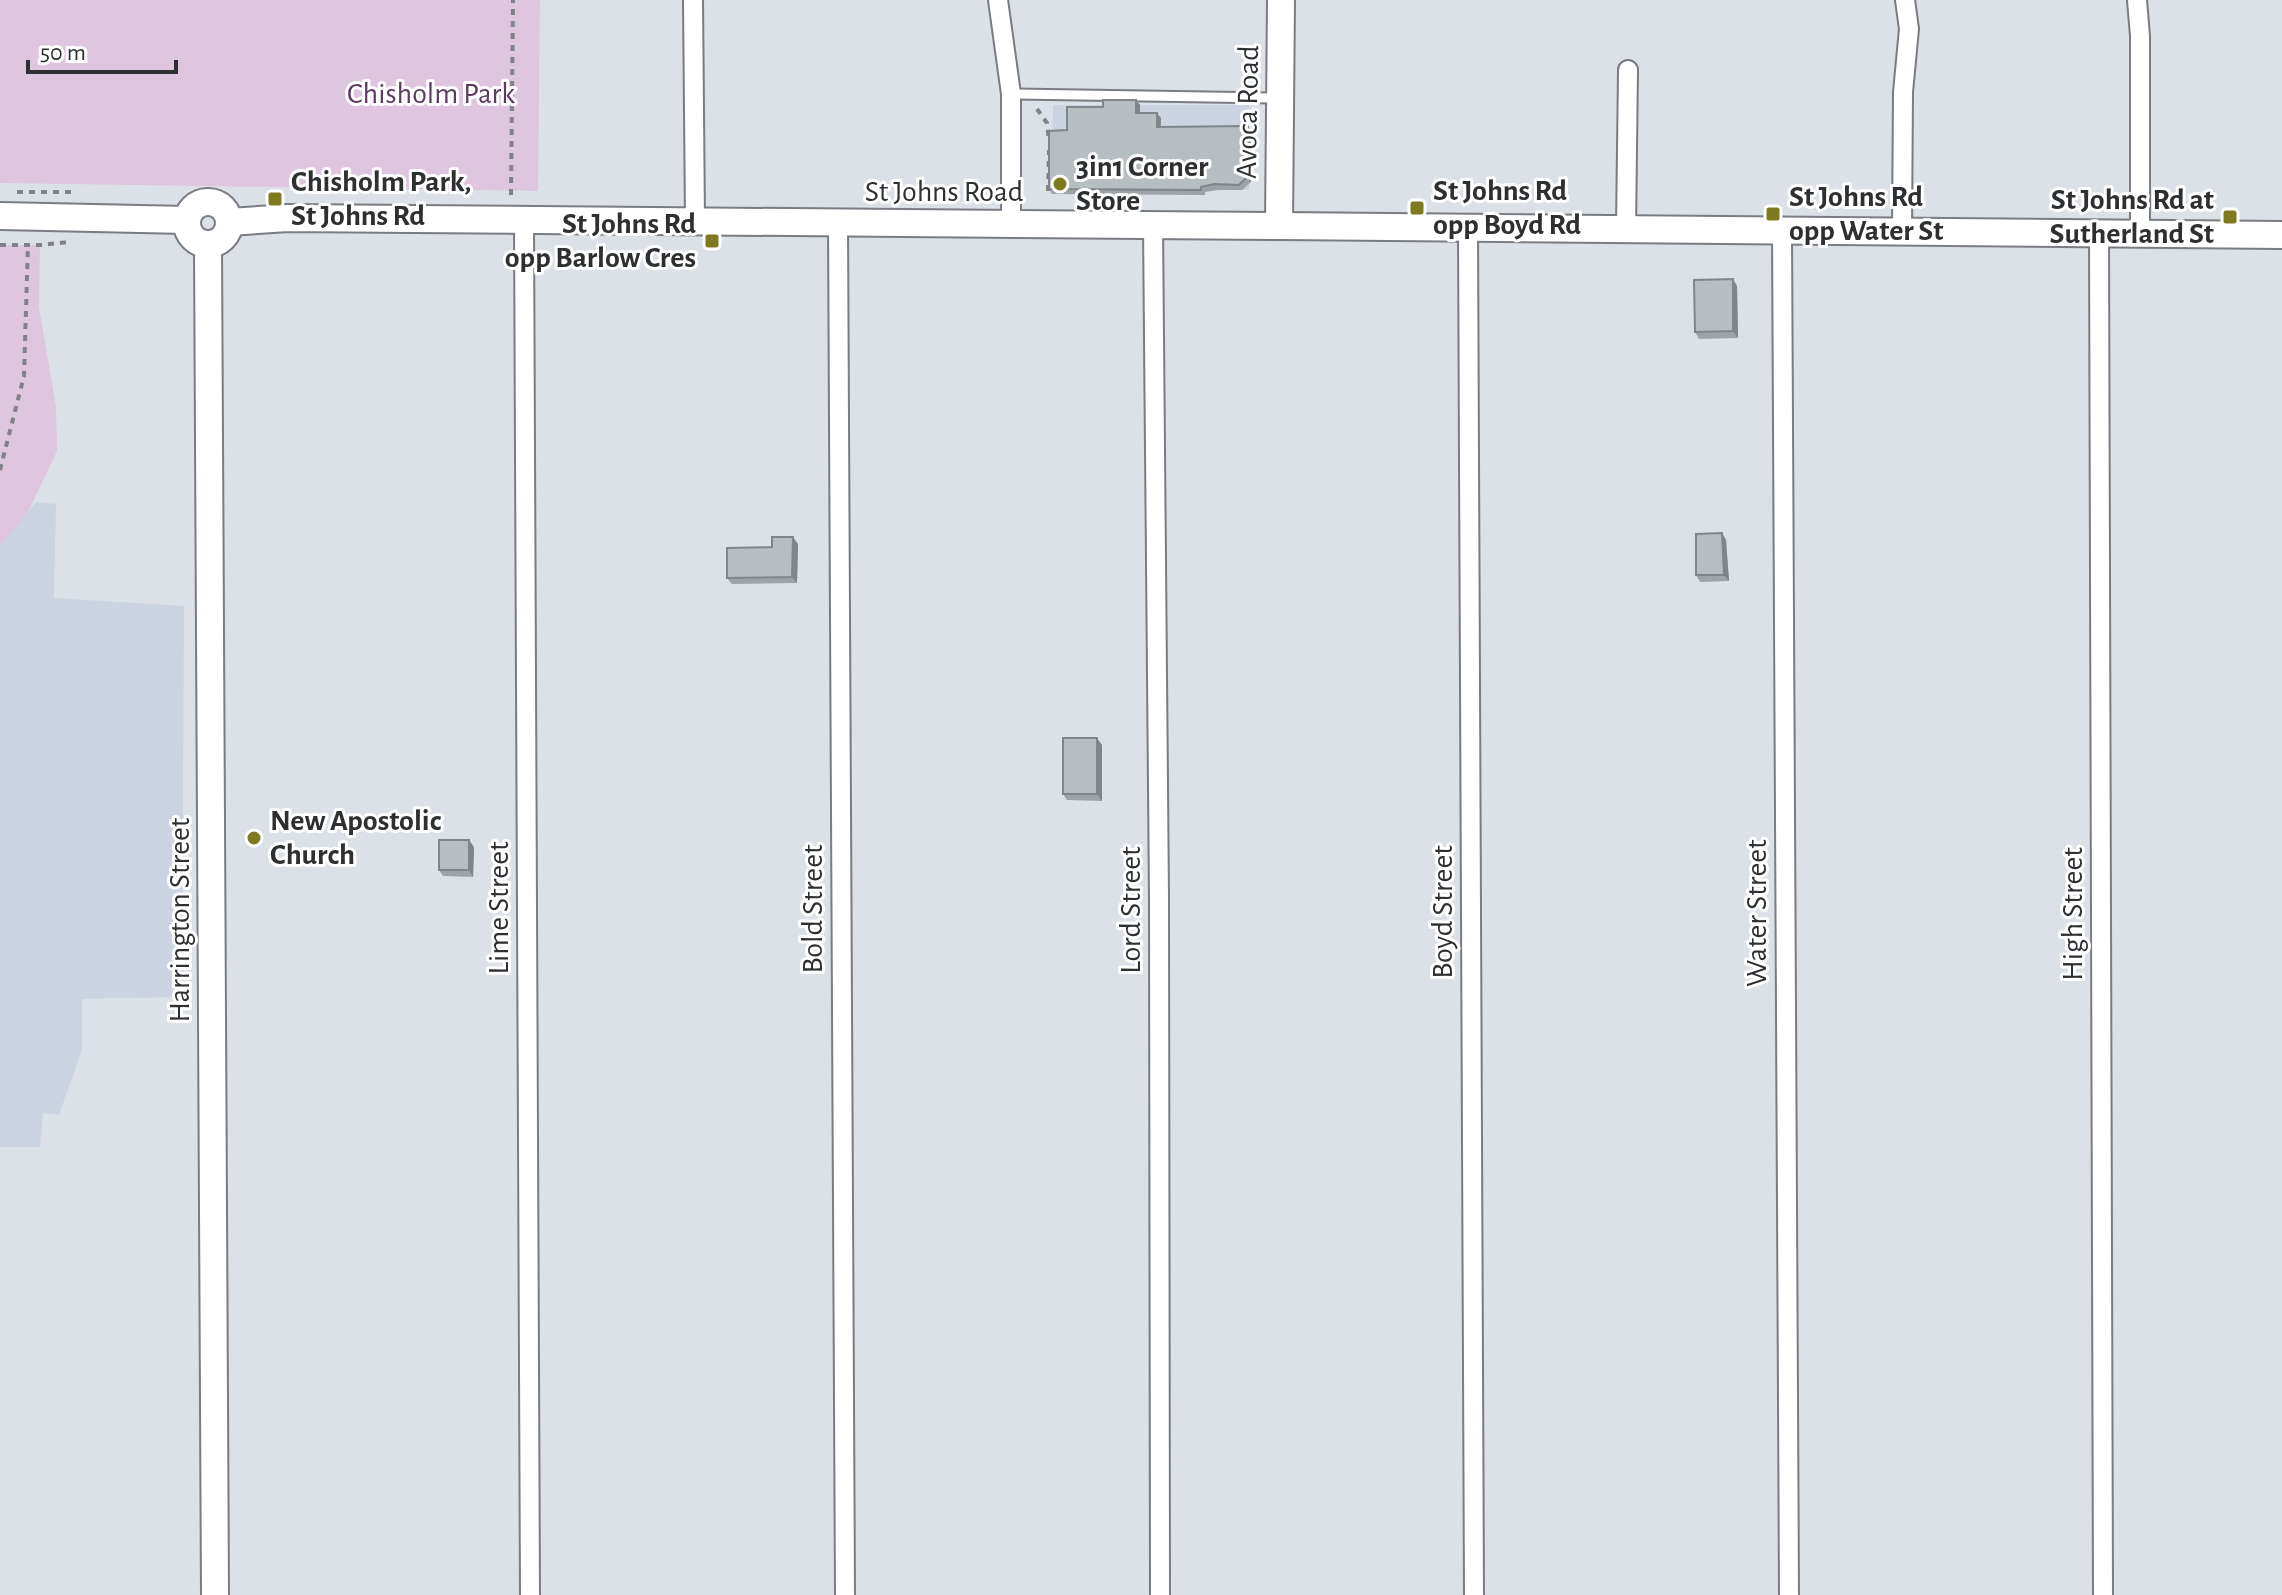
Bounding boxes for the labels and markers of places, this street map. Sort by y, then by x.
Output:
place label: 3in1 Corner Store [1076,152,1209,216]
place label: Chisholm Park, St Johns Rd [291,167,471,231]
marker: 3in1 Corner Store [1051,175,1069,193]
place label: St Johns Rd opp Boyd Rd [1433,176,1581,240]
place label: St Johns Rd opp Water St [1789,182,1943,246]
place label: St Johns Rd at Sutherland St [2050,185,2214,249]
marker: Chisholm Park, St Johns Rd [266,190,284,208]
marker: St Johns Rd opp Boyd Rd [1408,199,1426,217]
marker: St Johns Rd opp Water St [1764,205,1782,223]
marker: St Johns Rd at Sutherland St [2221,208,2239,226]
place label: St Johns Rd opp Barlow Cres [505,209,696,273]
marker: St Johns Rd opp Barlow Cres [703,232,721,250]
place label: New Apostolic Church [270,806,442,870]
marker: New Apostolic Church [245,829,263,847]

